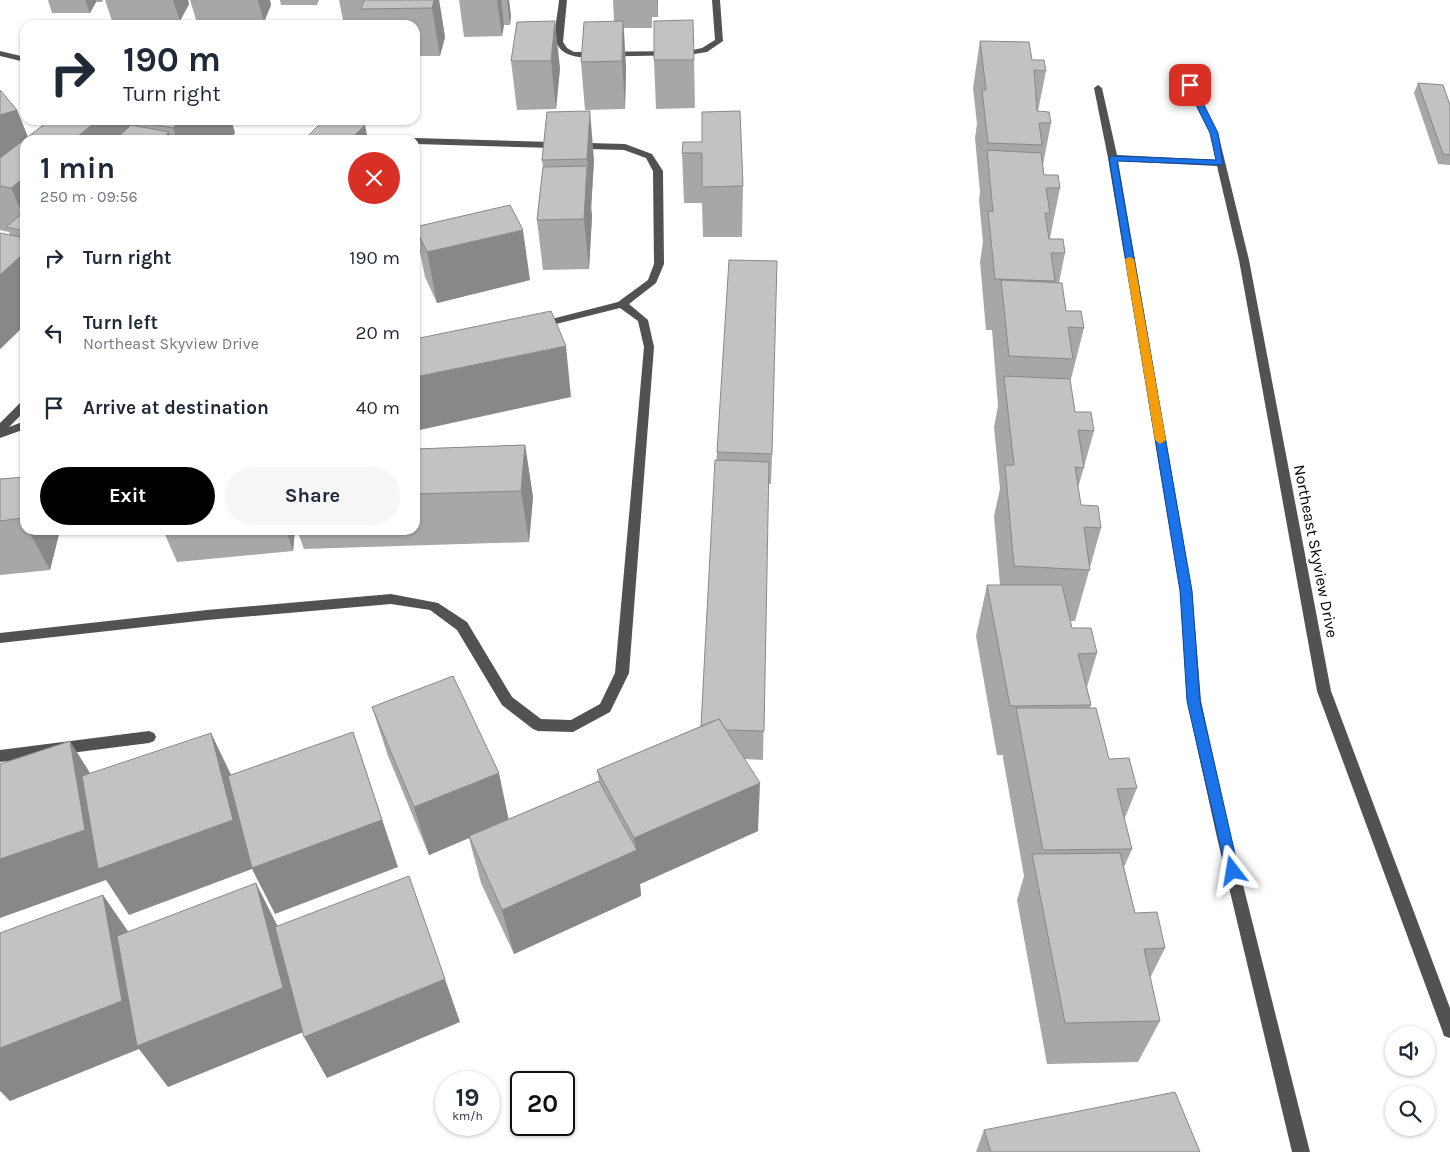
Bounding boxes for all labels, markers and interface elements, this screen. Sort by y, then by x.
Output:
text: 190 m [123,39,221,80]
icon: right [40,40,105,105]
pin [1169,64,1211,106]
icon: arrive [1176,71,1204,99]
text: Turn right [123,81,221,107]
text: 1 min [40,150,115,186]
button: close [348,152,400,204]
text: 250 m · 09:56 [40,187,138,206]
icon: right [40,244,68,272]
text: Turn right [83,247,172,269]
text: 190 m [349,247,400,269]
text: Turn left [83,312,158,334]
icon: left [40,319,68,347]
text: 20 m [355,322,400,344]
text: Northeast Skyview Drive [83,334,259,353]
icon: arrive [40,394,68,422]
text: Arrive at destination [83,397,269,419]
text: 40 m [356,397,400,419]
street label: Northeast Skyview Drive [1290,463,1342,639]
button: Exit [40,467,215,525]
button: Share [225,467,400,525]
position arrow [1206,844,1258,896]
map controls [1385,1026,1435,1136]
button: sound [1385,1026,1435,1076]
speed limit sign: 20 [510,1071,575,1136]
text: 19 [455,1083,480,1112]
button: search [1385,1086,1435,1136]
text: km/h [452,1109,483,1123]

